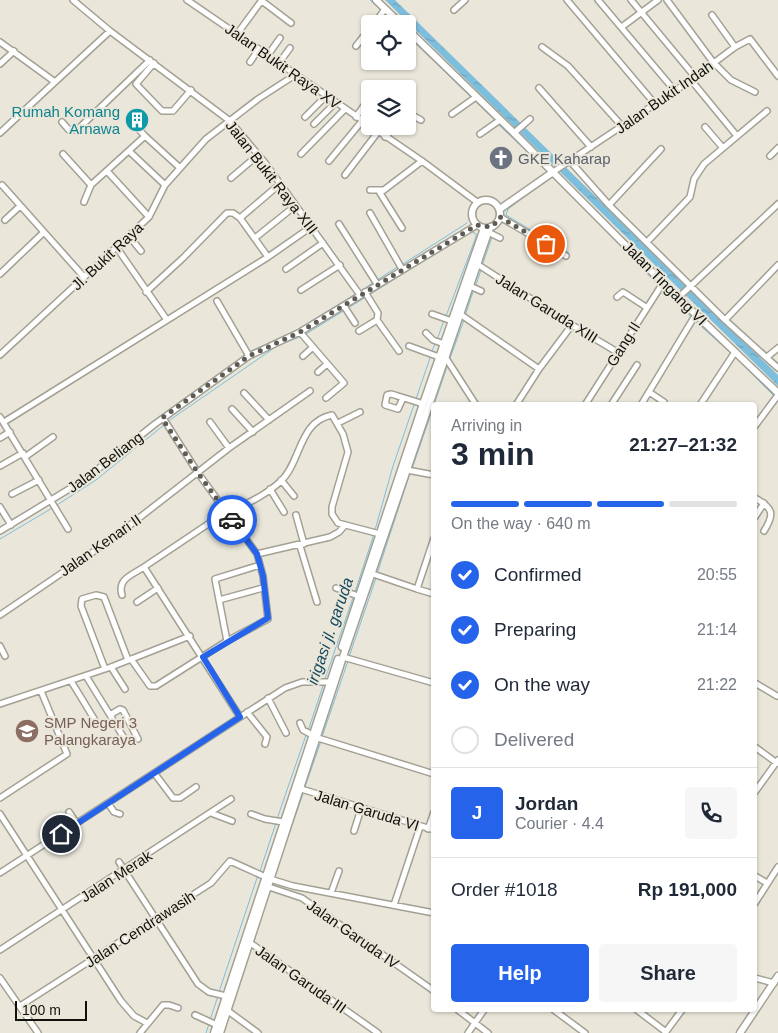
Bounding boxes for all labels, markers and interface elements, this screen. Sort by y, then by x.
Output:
map controls [361,15,416,135]
button: locate [361,15,416,70]
street label: Jalan Bukit Raya XV [222,20,344,112]
street label: Jalan Bukit Indah [612,57,716,137]
button: layers [361,80,416,135]
place label: Rumah Komang Arnawa [12,103,121,137]
building icon: Rumah Komang Arnawa [124,107,150,133]
street label: Jalan Bukit Raya XIII [222,117,322,237]
church icon: GKE Kaharap [488,145,514,171]
place label: GKE Kaharap [518,150,611,167]
street label: Jl. Bukit Raya [68,218,147,293]
pin [525,223,567,265]
icon: bag [532,230,560,258]
street label: Jalan Tingang VI [619,237,711,329]
street label: Jalan Garuda XIII [493,270,601,346]
street label: Gang II [603,319,643,369]
text: Arriving in [451,417,522,434]
street label: Jalan Beliang [64,428,146,496]
text: 21:27–21:32 [629,434,737,455]
text: 3 min [451,436,535,472]
courier [207,495,257,545]
icon: car [218,506,246,534]
street label: Jalan Kenari II [56,511,144,579]
text: On the way · 640 m [451,515,591,532]
icon: check [451,561,479,589]
text: Confirmed [494,564,582,585]
text: 20:55 [697,566,737,583]
water label: irigasi jl. garuda [304,575,356,687]
icon: check [451,616,479,644]
text: Preparing [494,619,576,640]
text: 21:14 [697,621,737,638]
icon: check [451,671,479,699]
text: On the way [494,674,590,695]
text: 21:22 [697,676,737,693]
place label: SMP Negeri 3 Palangkaraya [44,714,137,748]
school or university icon: SMP Negeri 3 Palangkaraya [14,718,40,744]
text: Delivered [494,729,574,750]
street label: Jalan Garuda VI [313,786,421,834]
button: phone [685,787,737,839]
text: Jordan [515,793,578,814]
text: J [472,802,482,823]
pin [40,813,82,855]
text: Courier · 4.4 [515,815,604,832]
icon: home [47,820,75,848]
street label: Jalan Merak [77,846,155,905]
text: Order #1018 [451,879,558,900]
text: Rp 191,000 [638,879,737,900]
street label: Jalan Cendrawasih [82,887,198,971]
street label: Jalan Garuda IV [304,896,402,972]
street label: Jalan Garuda III [252,941,350,1017]
button: Help [451,944,589,1002]
button: Share [599,944,737,1002]
scale bar [15,998,88,1021]
text: 100 m [22,1002,61,1018]

